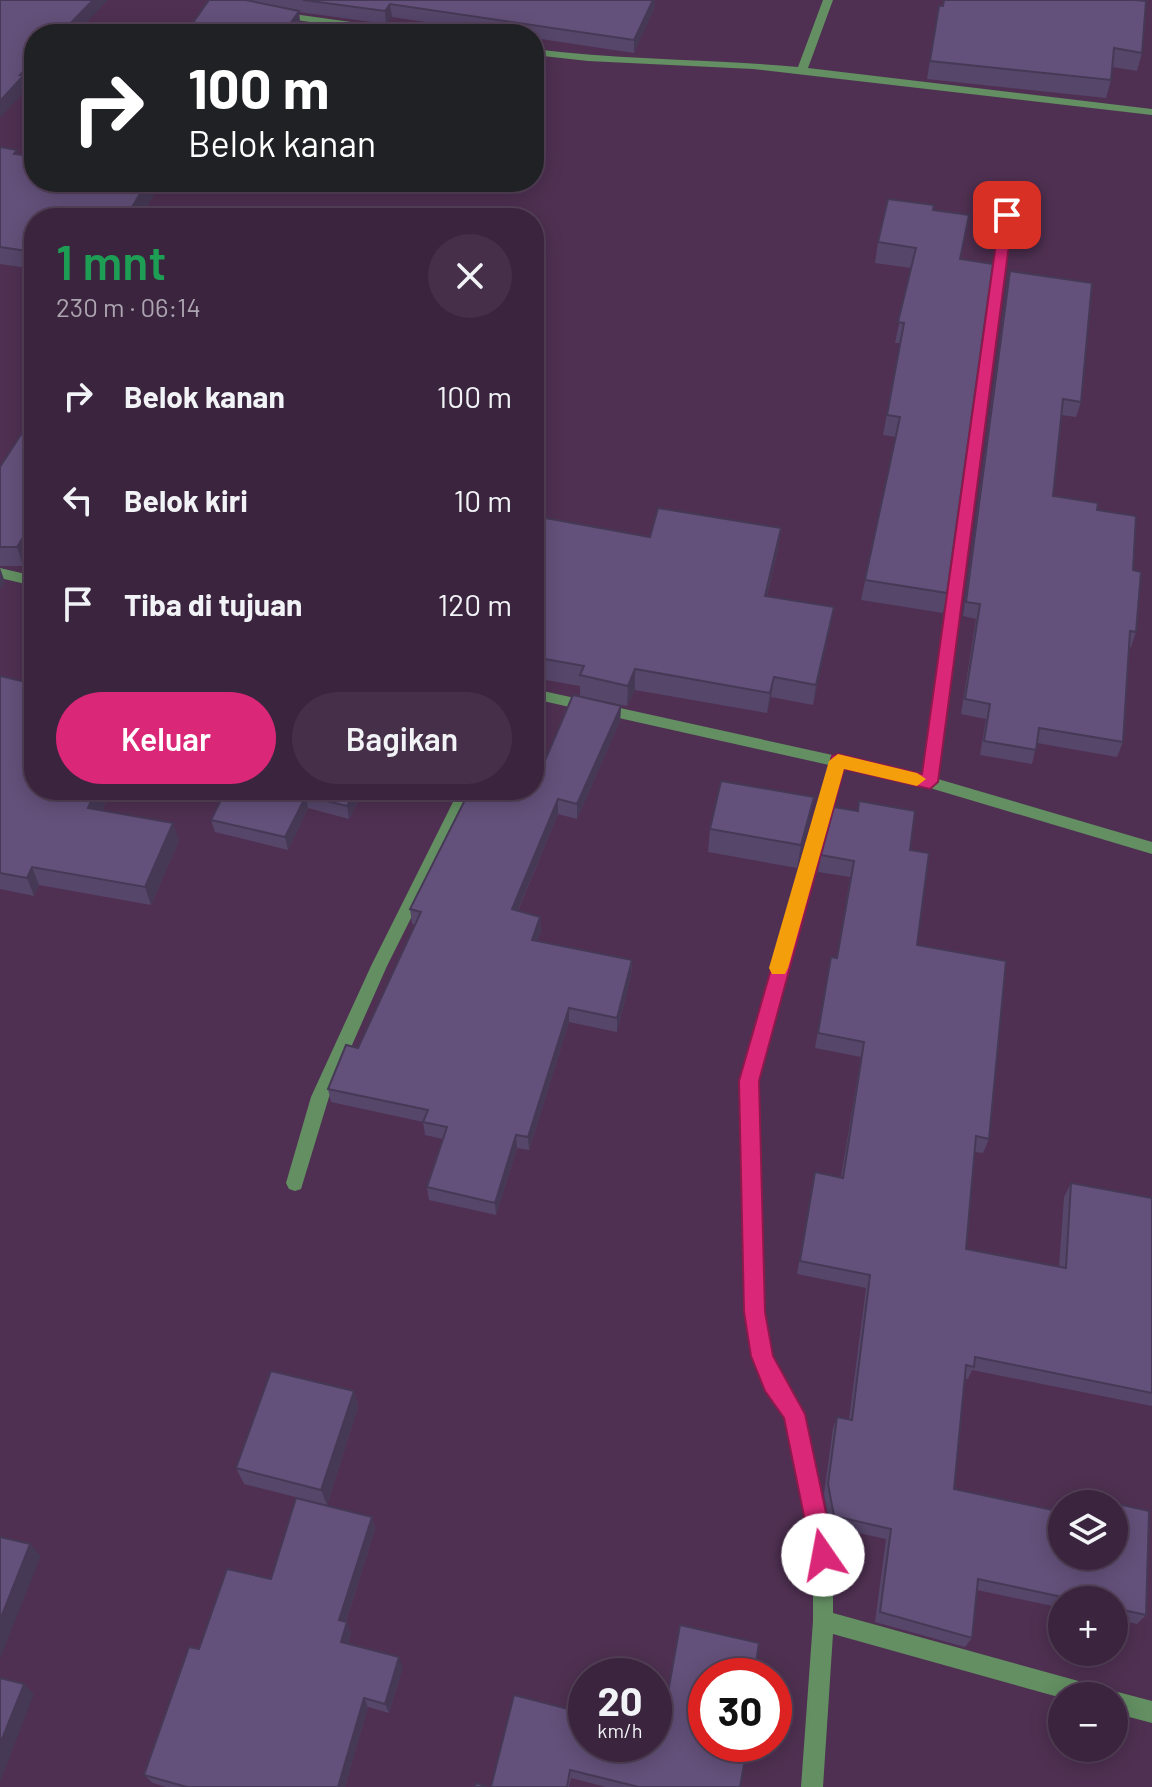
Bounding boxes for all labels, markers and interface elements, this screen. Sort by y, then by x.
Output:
text: 100 m [188,53,330,120]
icon: right [56,56,160,160]
text: Belok kanan [188,121,376,164]
pin [973,181,1041,249]
icon: arrive [985,193,1029,237]
text: 1 mnt [56,232,166,290]
button: close [428,234,512,318]
text: 230 m · 06:14 [56,291,201,322]
icon: right [56,374,100,418]
text: Belok kanan [124,378,285,414]
text: 100 m [437,378,512,414]
icon: left [56,478,100,522]
text: Belok kiri [124,482,248,518]
text: 10 m [454,482,512,518]
icon: arrive [56,582,100,626]
text: Tiba di tujuan [124,586,302,622]
text: 120 m [438,586,512,622]
button: Keluar [56,692,276,784]
button: Bagikan [292,692,512,784]
map controls [1048,1490,1128,1762]
button: layers [1048,1490,1128,1570]
position arrow [781,1513,865,1597]
button: + [1048,1586,1128,1666]
speed limit sign: 30 [688,1658,792,1762]
text: 20 [597,1676,643,1724]
button: − [1048,1682,1128,1762]
text: km/h [597,1718,643,1742]

